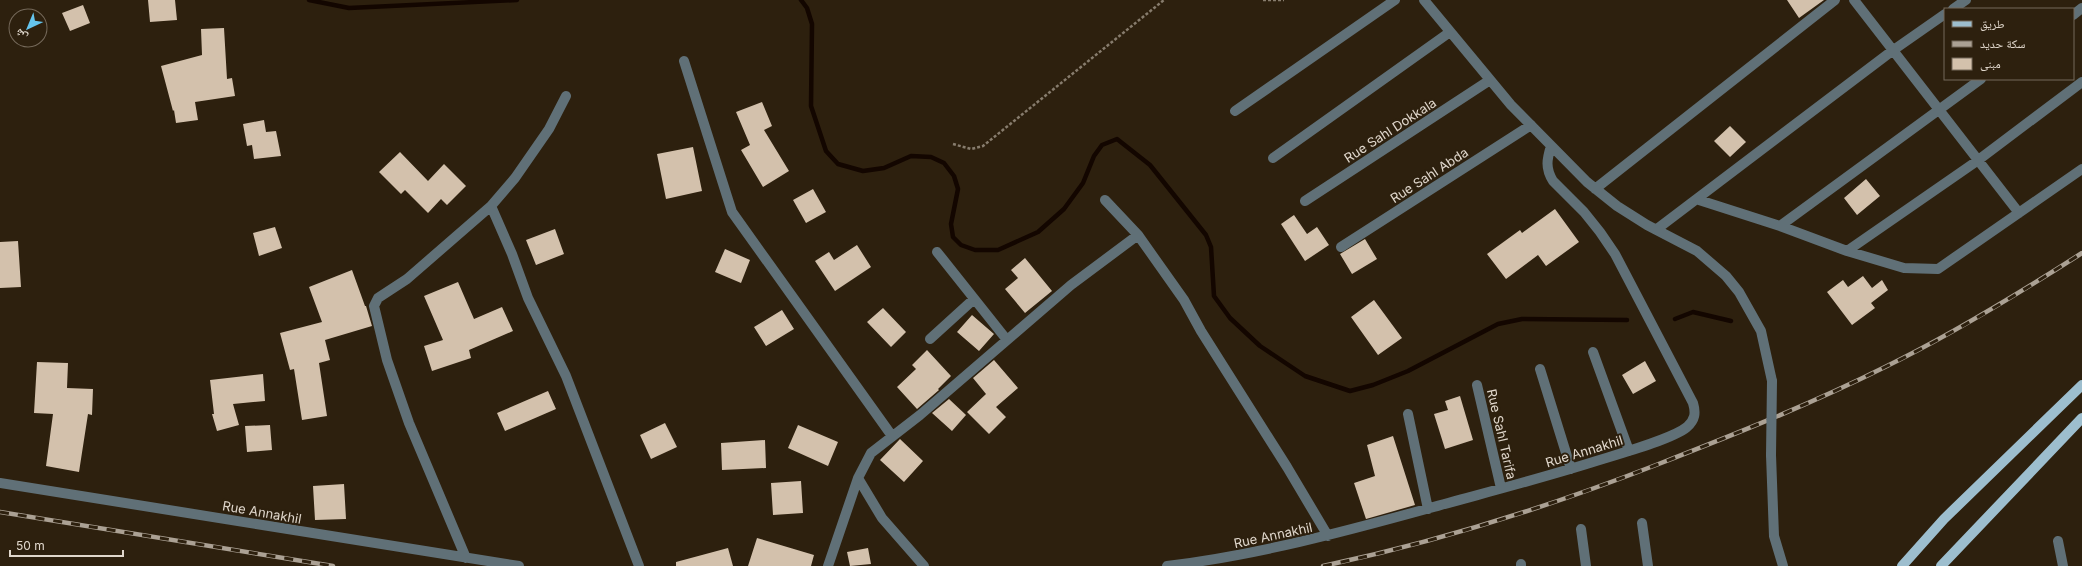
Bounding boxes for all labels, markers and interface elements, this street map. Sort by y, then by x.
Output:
north arrow [8,8,48,48]
legend [1944,8,2074,80]
text: طريق [1980,16,2005,31]
text: ش [12,25,31,44]
text: سكة حديد [1980,36,2025,51]
text: مبنى [1980,56,2001,71]
street label: Rue Sahl Dokkala [1341,94,1439,166]
street label: Rue Sahl Abda [1387,144,1471,206]
street label: Rue Sahl Tarifa [1484,387,1520,481]
street label: Rue Annakhil [1543,432,1625,470]
street label: Rue Annakhil [221,497,303,527]
street label: Rue Annakhil [1232,519,1314,551]
scale bar [10,532,123,558]
text: 50 m [16,538,45,553]

